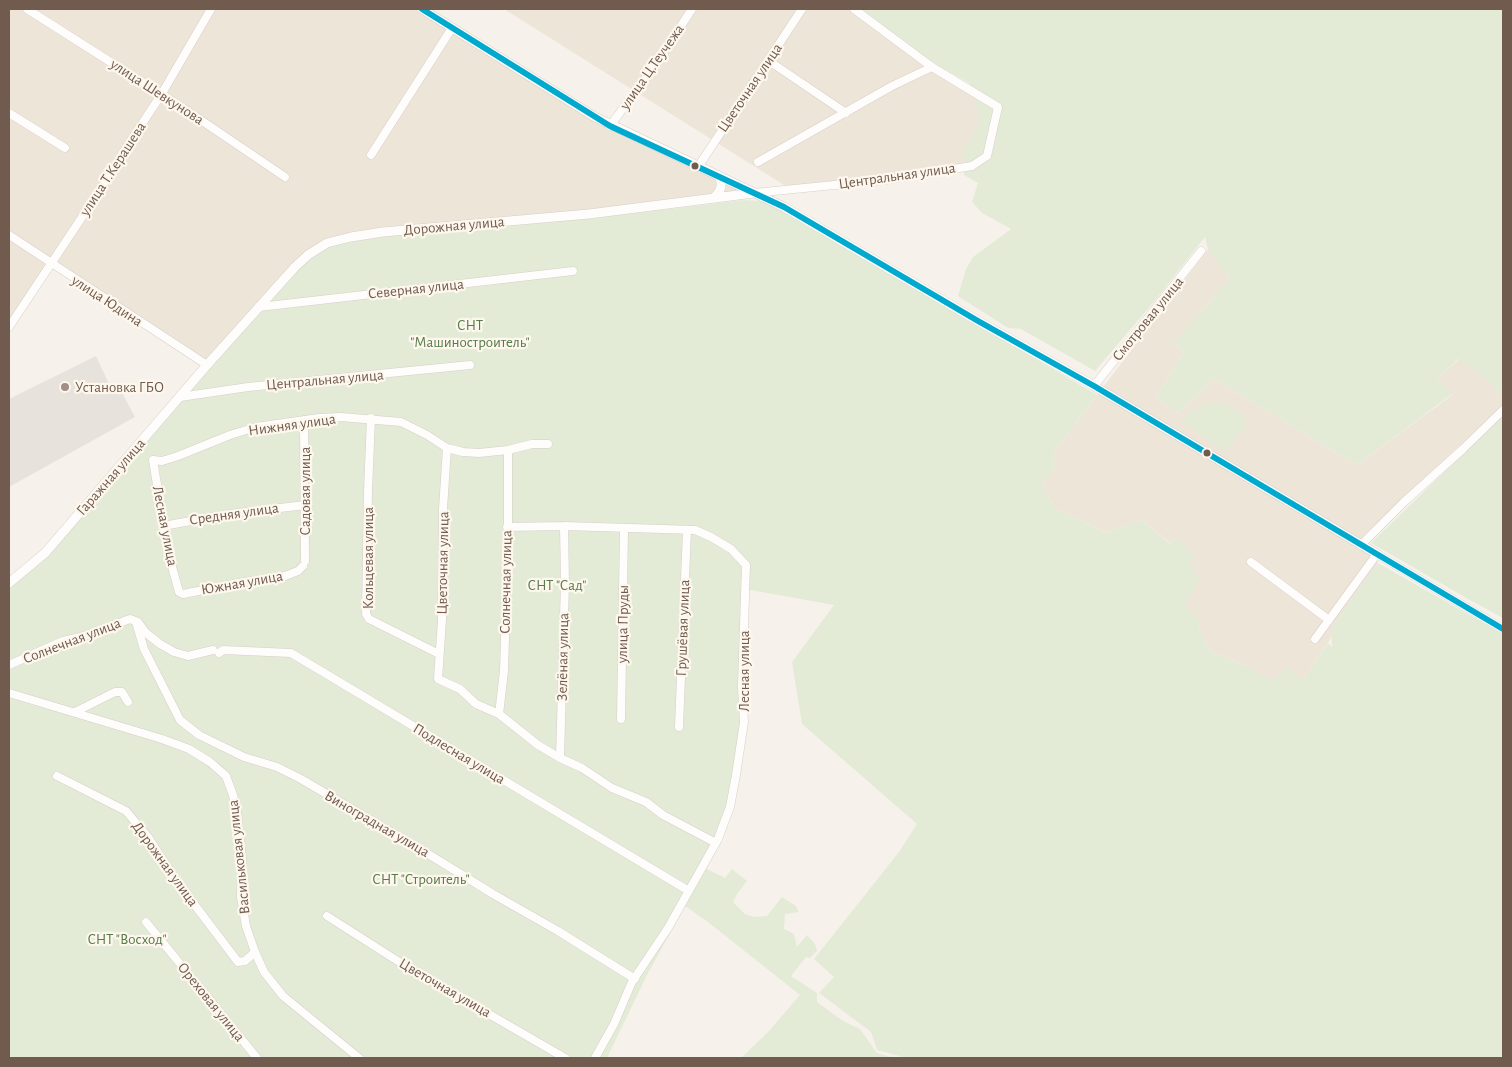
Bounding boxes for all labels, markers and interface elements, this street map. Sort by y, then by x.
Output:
street label: улица Ц.Теучежа [616,21,688,113]
street label: Цветочная улица [714,40,786,136]
street label: улица Шевкунова [107,55,207,129]
street label: улица Т.Керашева [76,119,150,219]
street label: Центральная улица [837,159,957,193]
unlabelled marker [690,161,700,171]
street label: Дорожная улица [403,213,505,239]
street label: улица Юдина [68,271,146,331]
street label: Смотровая улица [1108,273,1188,365]
street label: Северная улица [367,275,465,303]
park label: СНТ "Машиностроитель" [410,316,530,351]
street label: Центральная улица [265,366,385,394]
place label: Установка ГБО [75,378,164,396]
marker: Установка ГБО [59,381,71,393]
street label: Нижняя улица [247,410,337,440]
street label: Гаражная улица [73,435,149,519]
street label: Садовая улица [296,447,314,535]
unlabelled marker [1202,448,1212,458]
street label: Лесная улица [148,484,182,568]
street label: Средняя улица [188,499,280,529]
street label: Кольцевая улица [359,507,377,609]
street label: Цветочная улица [433,511,453,615]
street label: Солнечная улица [496,530,516,634]
street label: Южная улица [200,567,284,599]
park label: СНТ "Сад" [527,576,587,594]
street label: Грушёвая улица [672,579,694,677]
street label: улица Пруды [613,585,633,663]
street label: Зелёная улица [553,613,573,701]
street label: Солнечная улица [20,614,124,668]
street label: Лесная улица [735,630,753,712]
street label: Подлесная улица [410,719,508,789]
street label: Виноградная улица [321,787,433,861]
street label: Васильковая улица [224,799,254,915]
street label: Дорожная улица [128,818,202,910]
park label: СНТ "Строитель" [372,870,470,888]
park label: СНТ "Восход" [87,930,167,948]
street label: Цветочная улица [396,954,494,1022]
street label: Ореховая улица [173,959,249,1045]

